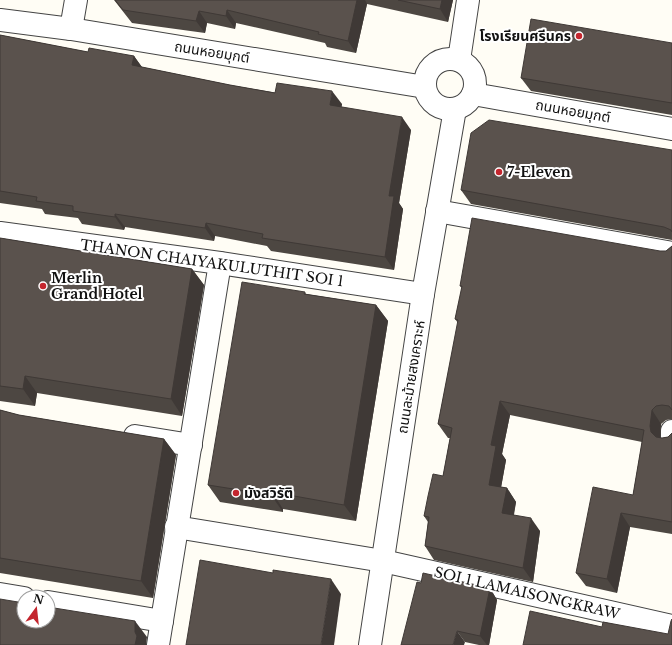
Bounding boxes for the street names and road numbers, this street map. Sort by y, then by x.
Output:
street label: ถนนหอยมุกต์ [173,37,251,67]
street label: ถนนหอยมุกต์ [534,96,612,126]
street label: THANON CHAIYAKULUTHIT SOI 1 [79,236,345,290]
street label: ถนนละม้ายสงเคราะห์ [393,319,429,435]
street label: SOI 1 LAMAISONGKRAW [432,563,622,623]

